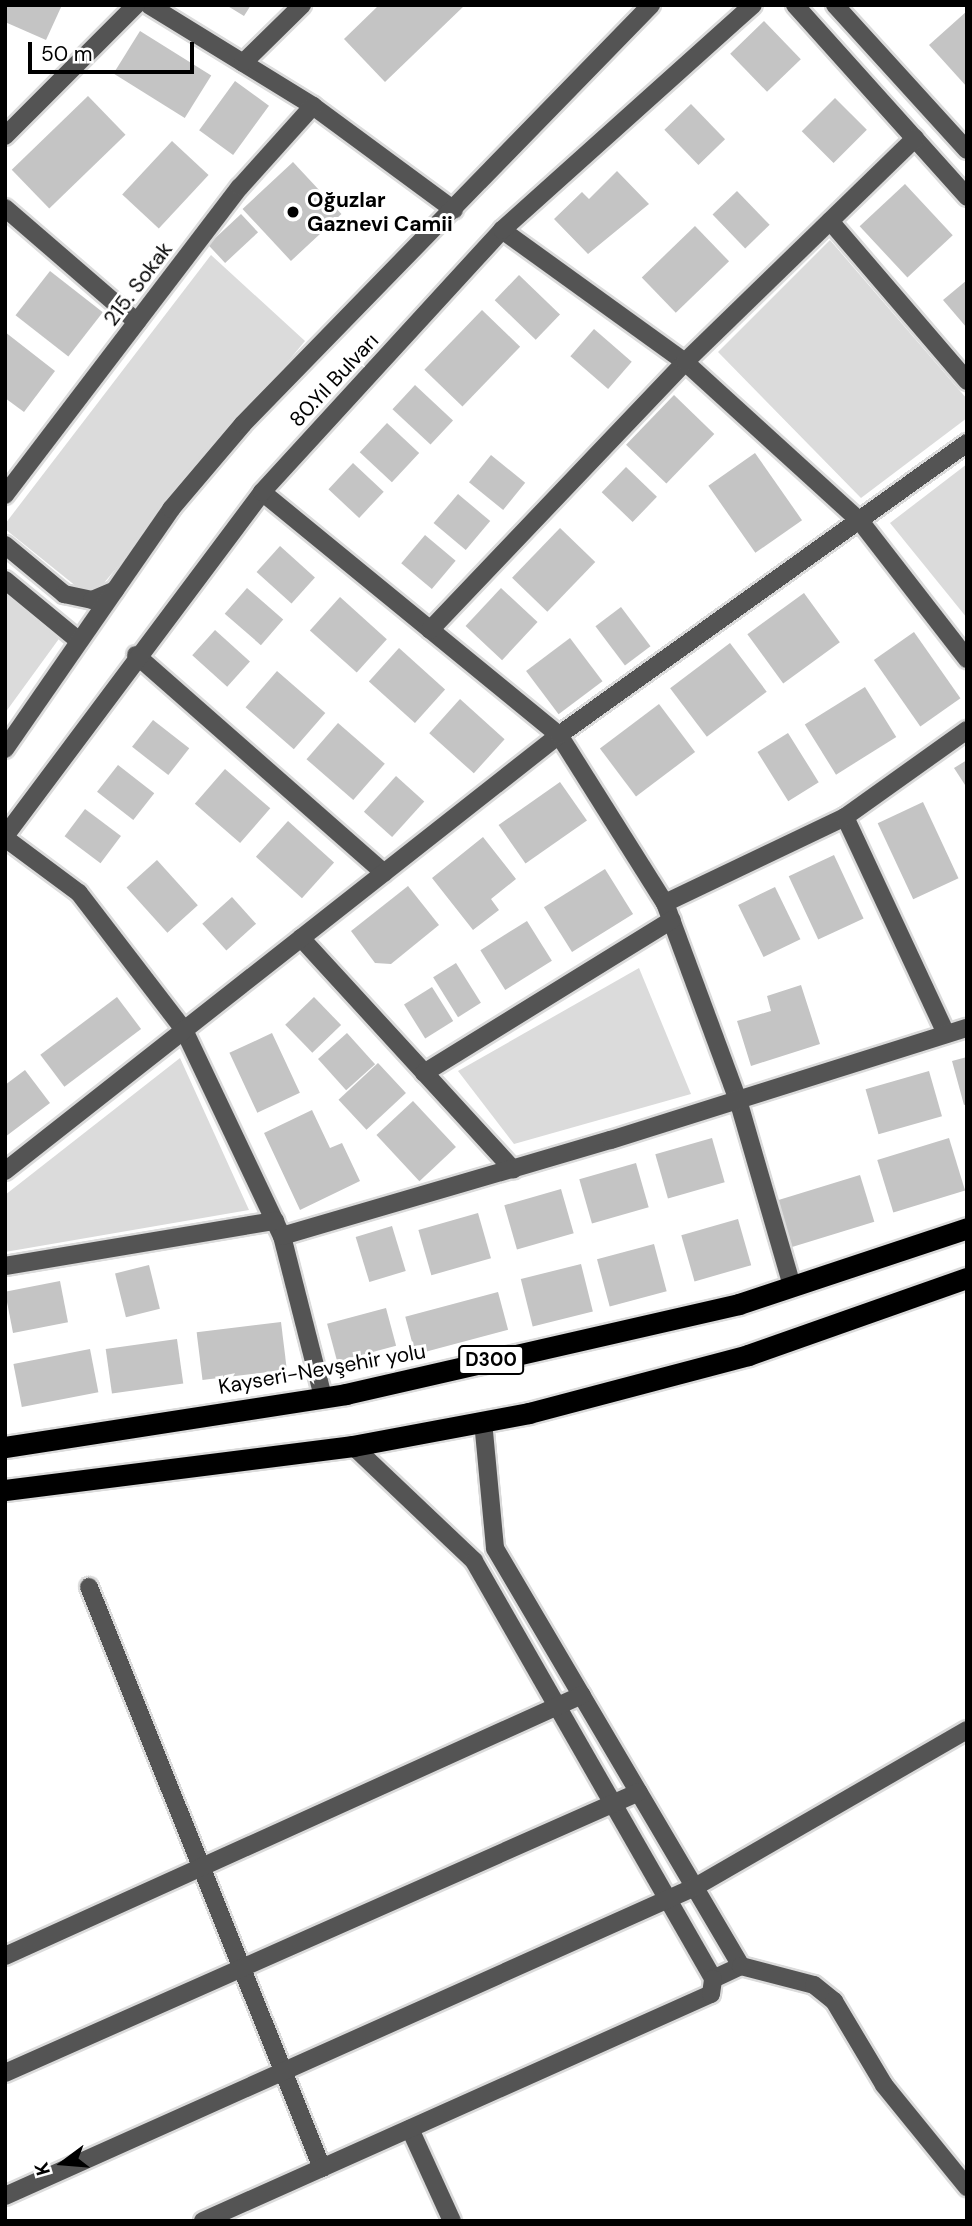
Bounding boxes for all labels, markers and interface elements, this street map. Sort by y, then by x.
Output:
scale bar [32,28,198,72]
text: 50 m [41,40,92,68]
place label: Oğuzlar Gaznevi Camii [307,187,453,237]
marker: Oğuzlar Gaznevi Camii [285,204,301,220]
street label: 215. Sokak [98,237,178,331]
street label: 80.Yıl Bulvarı [284,328,384,432]
street label: Kayseri-Nevşehir yolu [216,1338,428,1400]
road number: D300 [458,1344,524,1376]
north arrow [28,2128,98,2198]
text: K [29,2160,56,2178]

